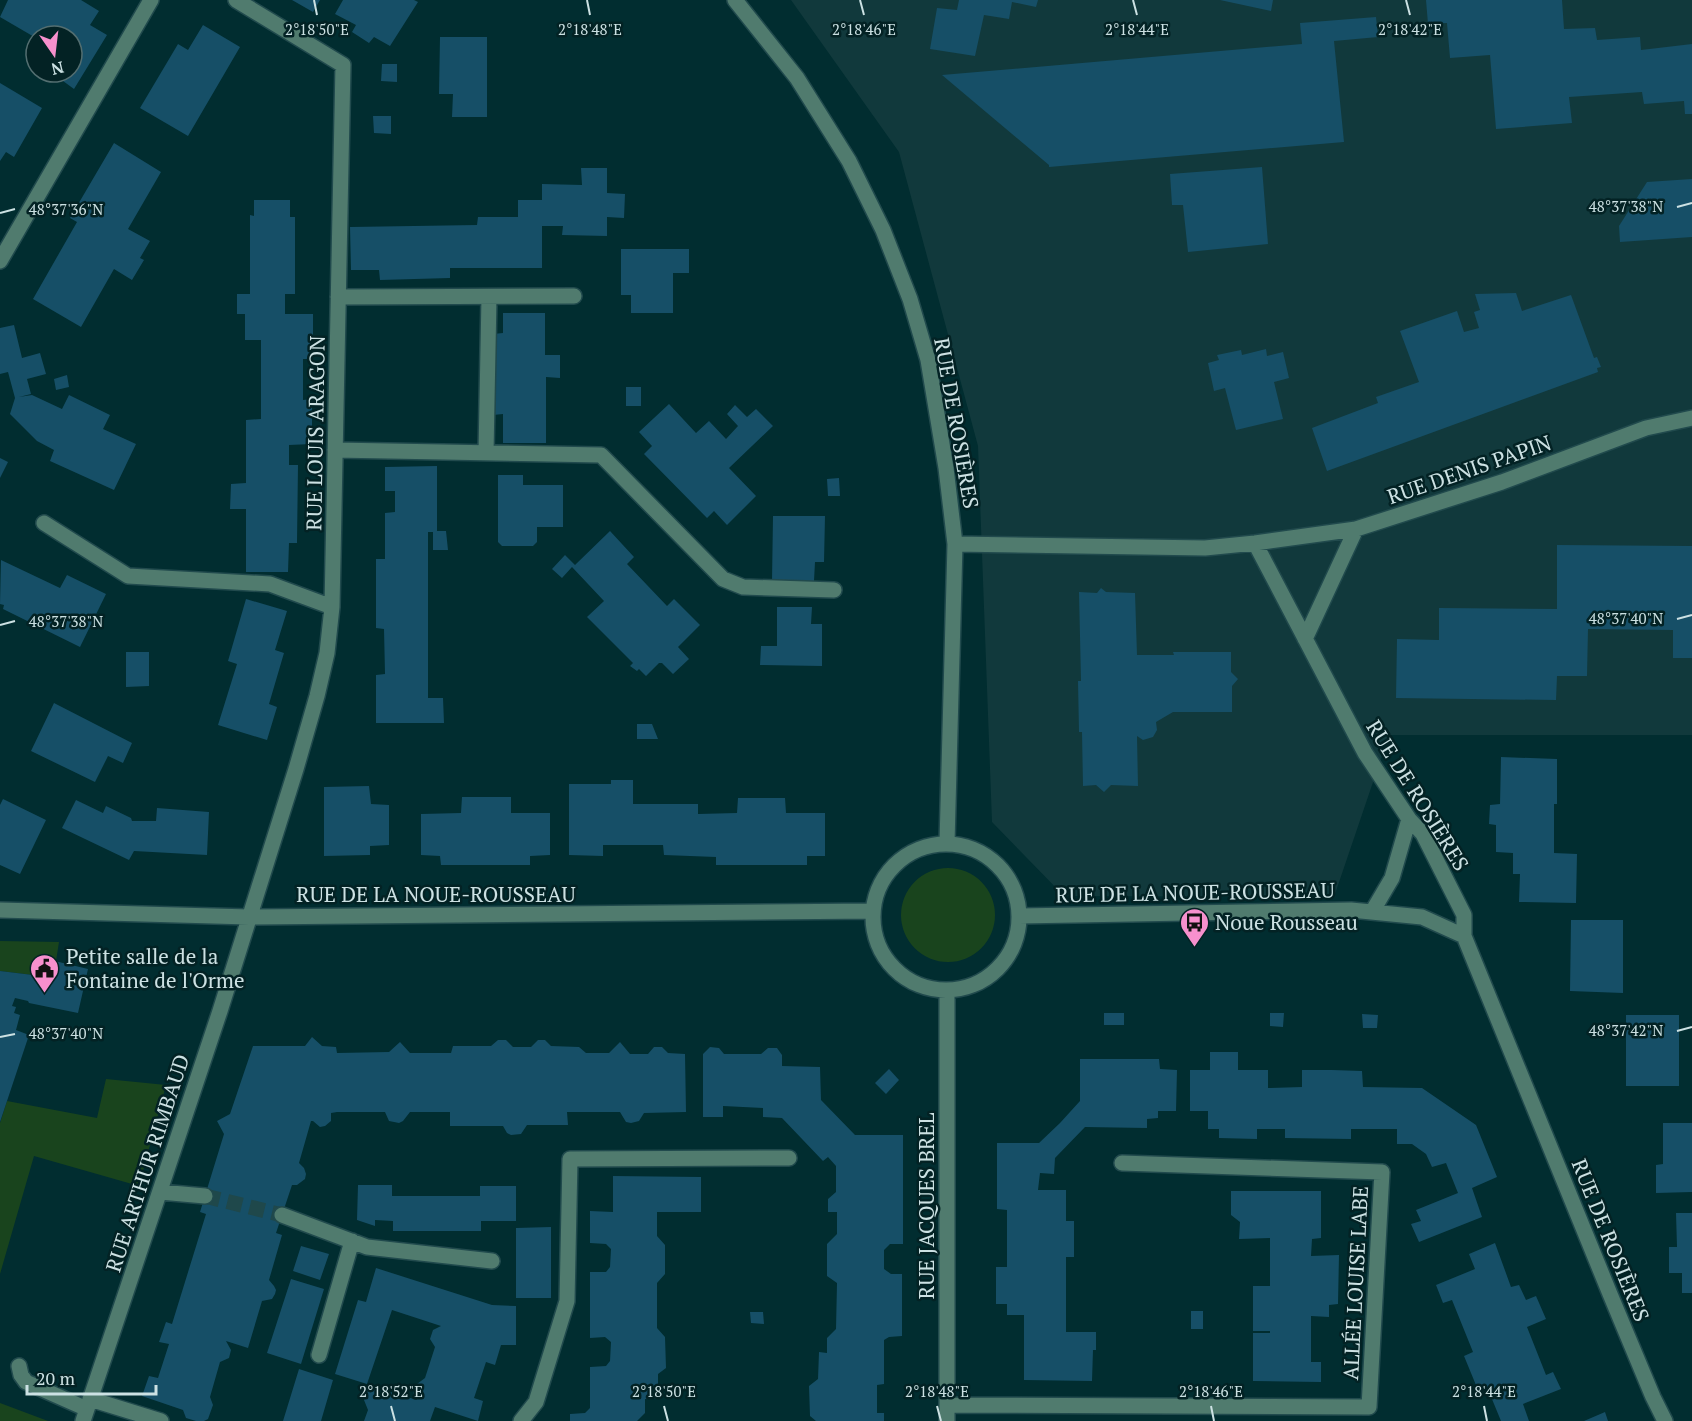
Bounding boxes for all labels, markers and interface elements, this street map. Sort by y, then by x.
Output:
text: 2°18'50"E [285,19,349,39]
text: 2°18'48"E [558,19,622,39]
text: 2°18'46"E [832,19,896,39]
text: 2°18'44"E [1105,19,1169,39]
text: 2°18'42"E [1378,19,1442,39]
north arrow [24,24,84,84]
text: N [49,56,66,81]
text: 48°37'38"N [1589,196,1663,216]
text: 48°37'36"N [29,199,103,219]
street label: RUE LOUIS ARAGON [299,335,331,531]
street label: RUE DE ROSIÈRES [928,335,986,511]
street label: RUE DENIS PAPIN [1383,428,1555,510]
text: 48°37'40"N [1589,608,1663,628]
text: 48°37'38"N [29,611,103,631]
street label: RUE DE ROSIÈRES [1360,714,1476,876]
street label: RUE DE LA NOUE-ROUSSEAU [1055,876,1335,908]
street label: RUE DE LA NOUE-ROUSSEAU [296,880,576,908]
bus stop icon: Noue Rousseau [1178,906,1210,948]
place label: Noue Rousseau [1215,908,1358,936]
place label: Petite salle de la Fontaine de l'Orme [66,942,244,994]
public building icon: Petite salle de la Fontaine de l'Orme [29,952,61,994]
text: 48°37'42"N [1589,1020,1663,1040]
text: 48°37'40"N [29,1023,103,1043]
street label: RUE ARTHUR RIMBAUD [99,1051,195,1275]
street label: RUE JACQUES BREL [912,1112,940,1299]
street label: RUE DE ROSIÈRES [1566,1155,1656,1325]
street label: ALLÉE LOUISE LABE [1336,1185,1374,1381]
scale bar [27,1358,156,1396]
text: 20 m [36,1366,76,1390]
text: 2°18'52"E [359,1381,423,1401]
text: 2°18'50"E [632,1381,696,1401]
text: 2°18'48"E [905,1381,969,1401]
text: 2°18'46"E [1179,1381,1243,1401]
text: 2°18'44"E [1452,1381,1516,1401]

